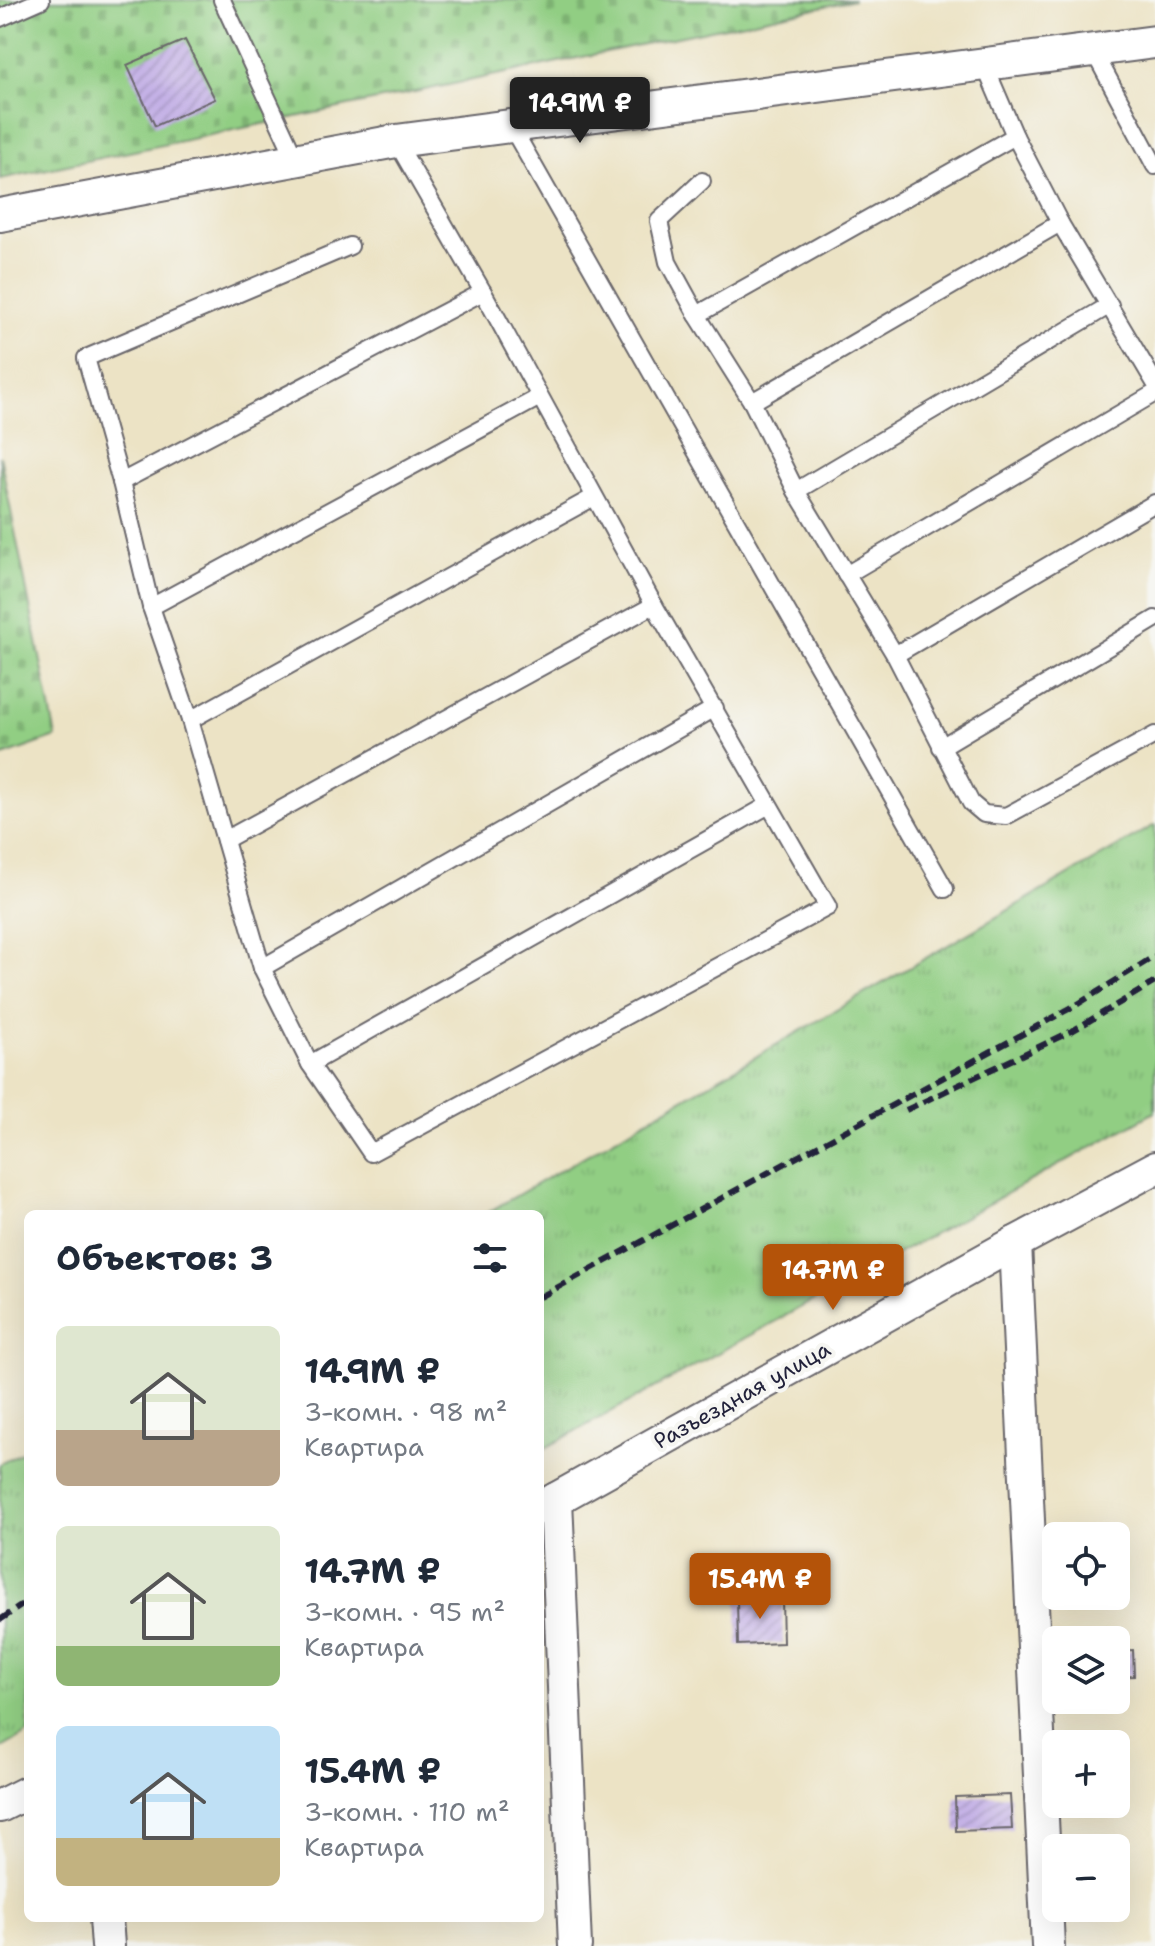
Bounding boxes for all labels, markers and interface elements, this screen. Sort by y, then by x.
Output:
pin: 14.9M ₽ [506,77,654,145]
text: 14.9M ₽ [528,85,632,120]
text: Объектов: 3 [56,1235,273,1281]
icon: filters [468,1236,512,1280]
pin: 14.7M ₽ [759,1244,907,1312]
text: 14.7M ₽ [781,1252,885,1287]
street label: Разъездная улица [648,1334,836,1456]
text: 14.9M ₽ [304,1348,440,1394]
icon: home [120,1358,216,1454]
text: 3-комн. · 98 m² [304,1394,507,1429]
text: Квартира [304,1429,424,1464]
map controls [1042,1522,1130,1922]
button: locate [1042,1522,1130,1610]
text: 14.7M ₽ [304,1548,441,1594]
pin: 15.4M ₽ [686,1553,834,1621]
icon: home [120,1558,216,1654]
text: 15.4M ₽ [708,1561,812,1596]
text: 3-комн. · 95 m² [304,1594,505,1629]
button: layers [1042,1626,1130,1714]
text: Квартира [304,1629,424,1664]
button: + [1042,1730,1130,1818]
text: 15.4M ₽ [304,1748,441,1794]
icon: home [120,1758,216,1854]
text: 3-комн. · 110 m² [304,1794,510,1829]
text: Квартира [304,1829,424,1864]
button: − [1042,1834,1130,1922]

